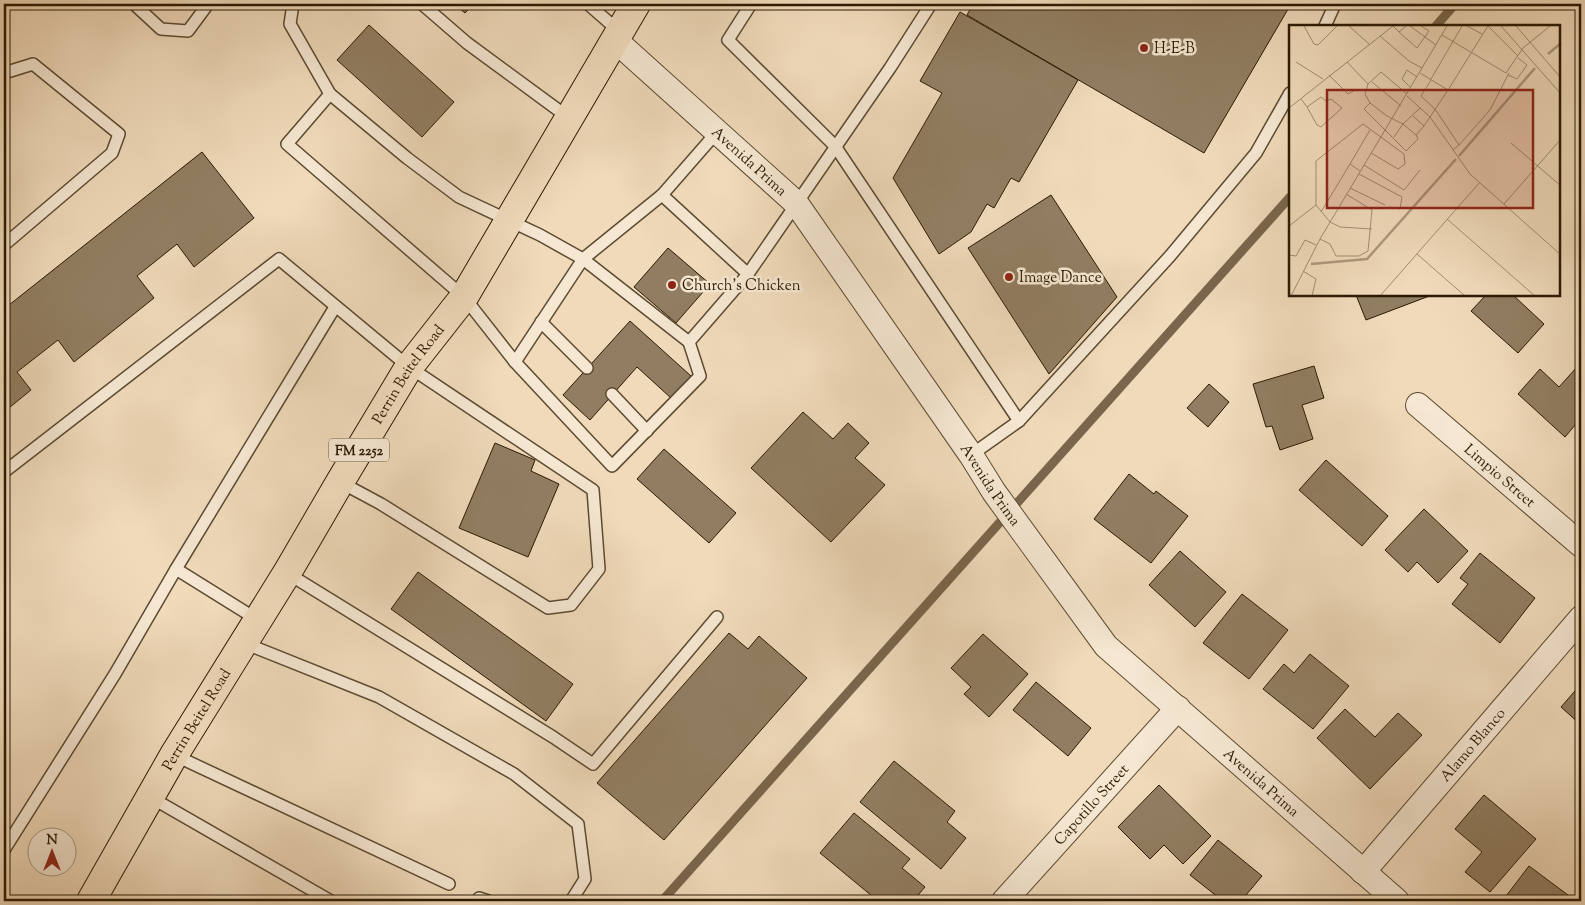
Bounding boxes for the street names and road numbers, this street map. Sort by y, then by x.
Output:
street label: Avenida Prima [706,123,791,202]
street label: Perrin Beitel Road [368,320,451,429]
road number: FM 2252 [329,438,389,462]
street label: Avenida Prima [954,440,1025,531]
street label: Limpio Street [1459,440,1539,513]
street label: Perrin Beitel Road [158,665,237,775]
street label: Alamo Blanco [1436,704,1511,787]
street label: Avenida Prima [1218,744,1303,823]
street label: Capotillo Street [1050,760,1134,851]

